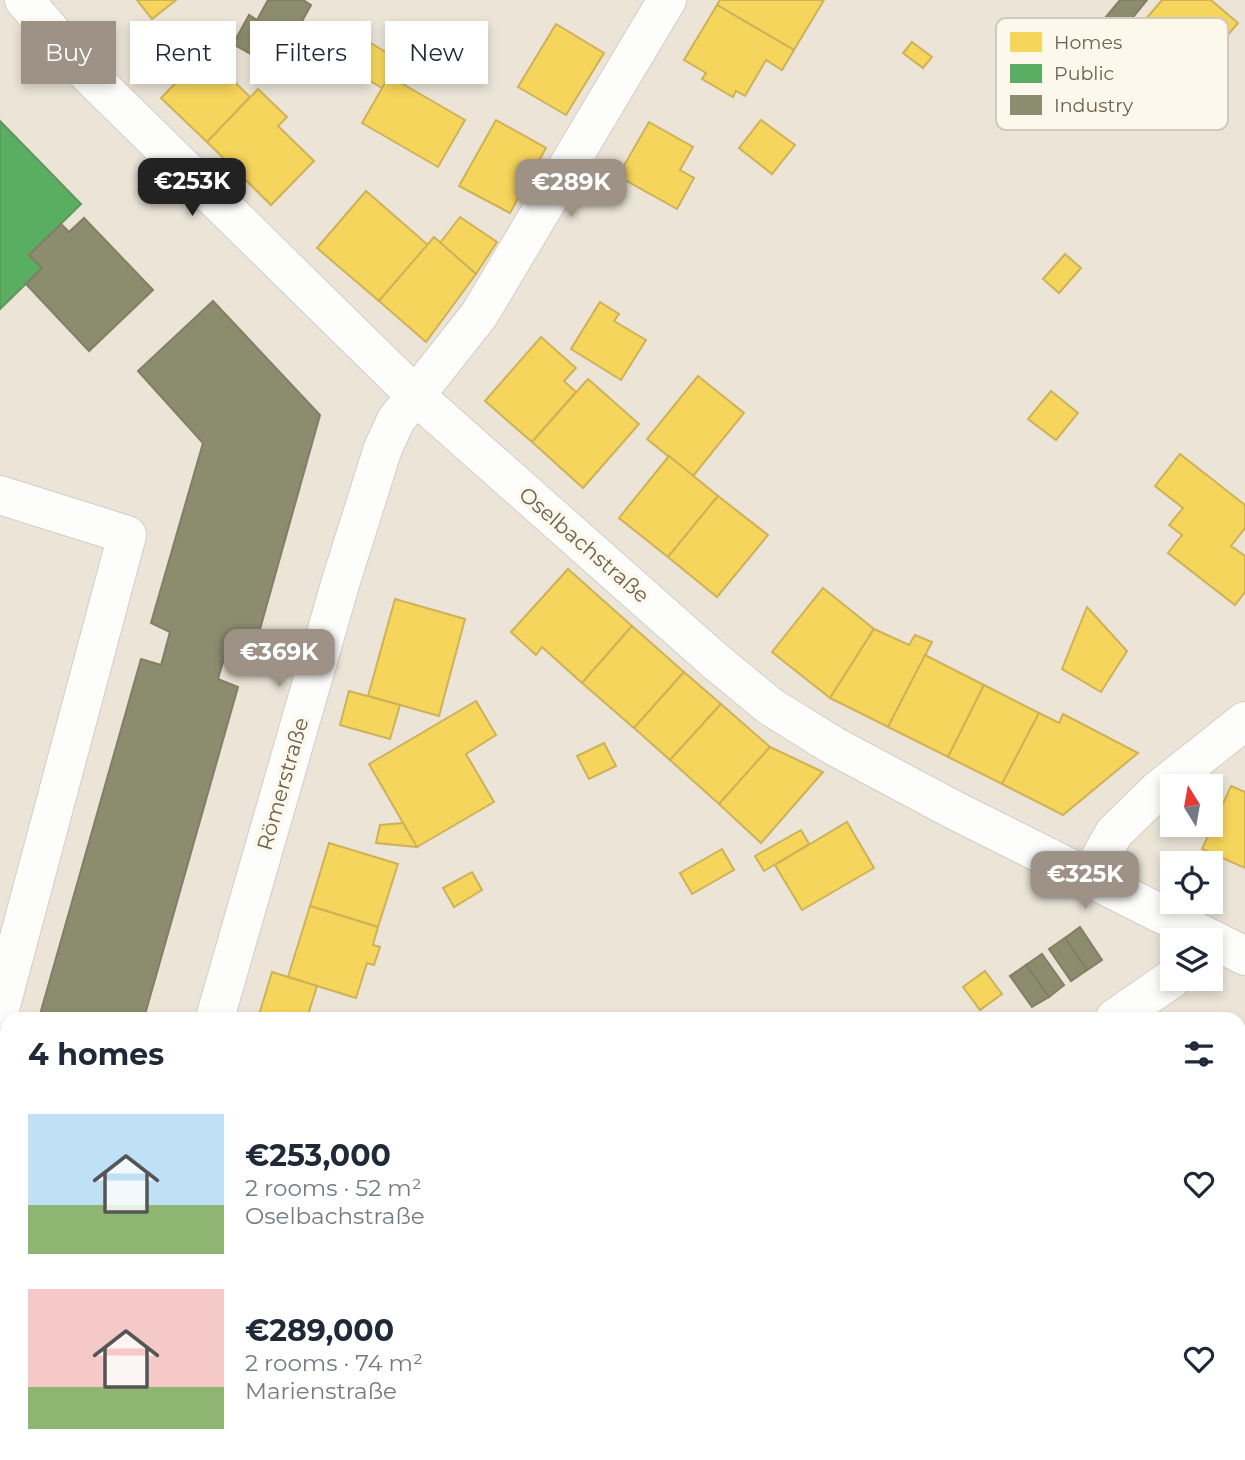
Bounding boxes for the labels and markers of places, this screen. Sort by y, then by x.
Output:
pin: €253K [143,158,241,218]
pin: €289K [522,160,620,219]
pin: €369K [230,630,328,689]
pin: €325K [1036,852,1134,911]

